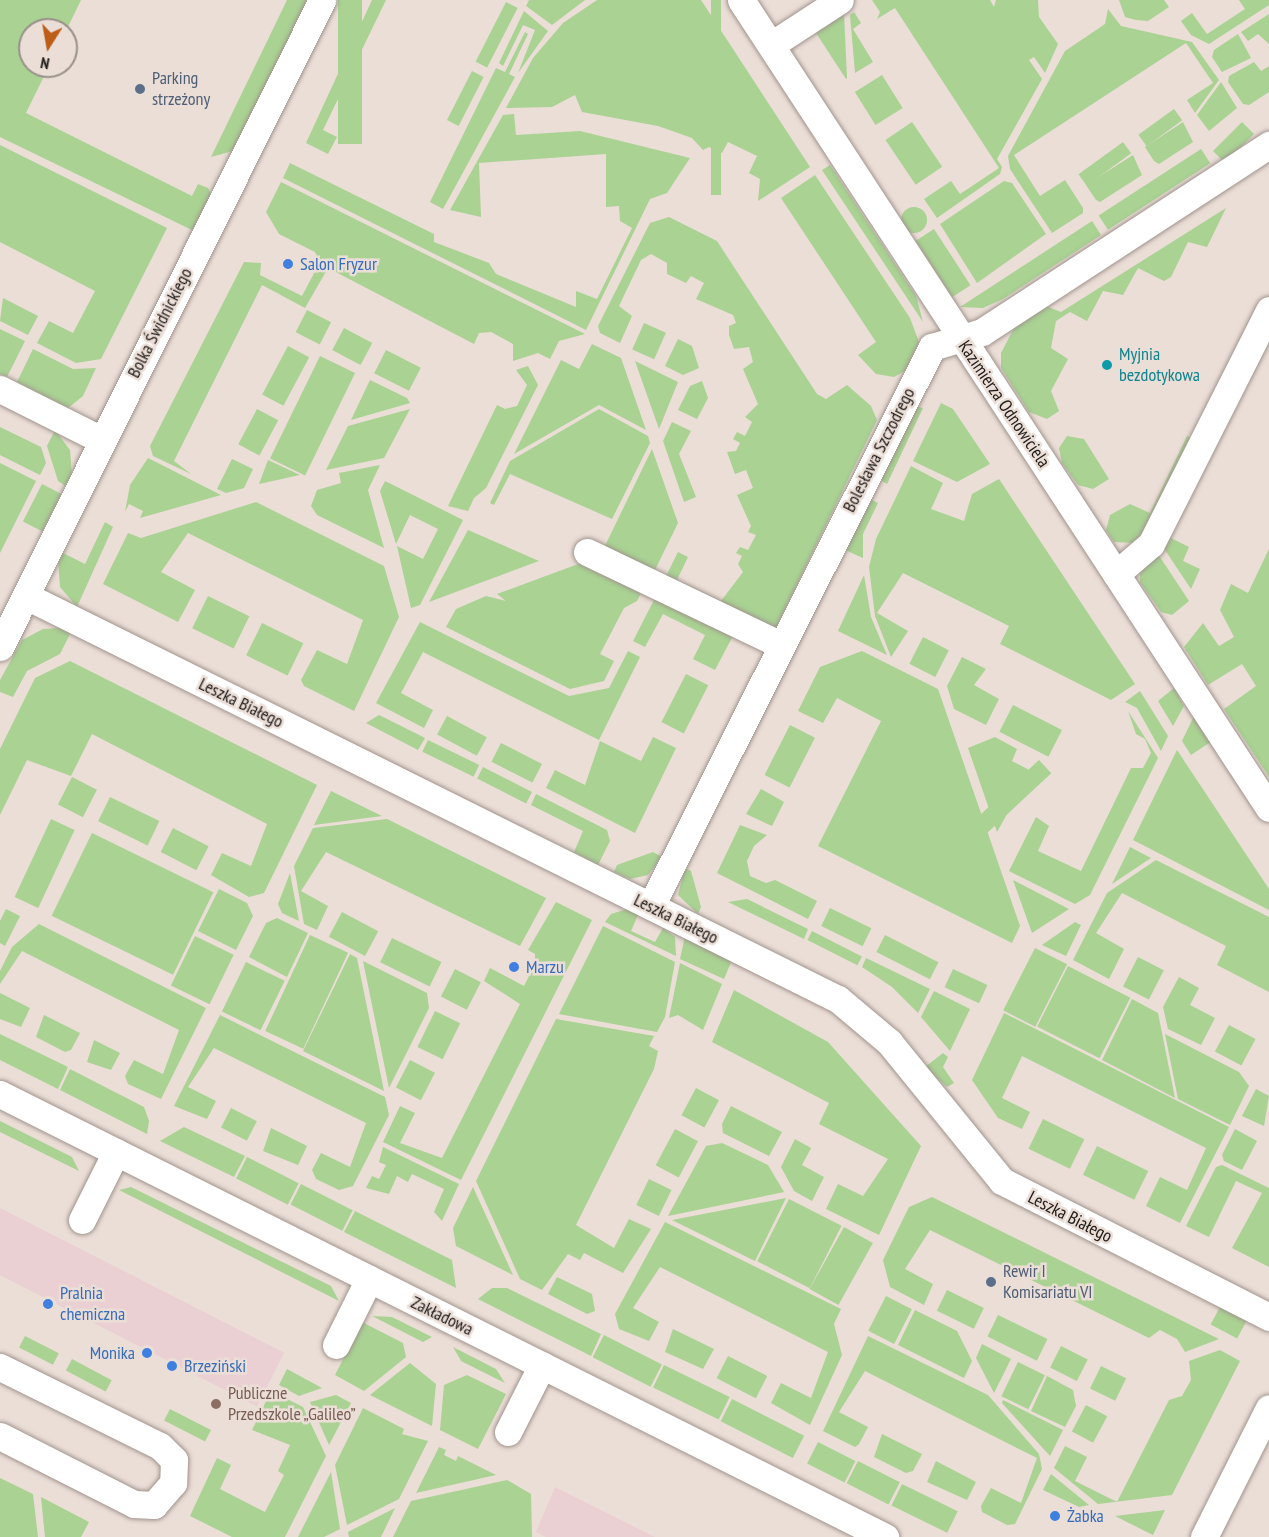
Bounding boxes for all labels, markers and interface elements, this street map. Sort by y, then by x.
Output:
north arrow [18,18,78,78]
text: N [39,53,51,74]
place label: Parking strzeżony [152,68,210,110]
marker: Parking strzeżony [133,82,147,96]
place label: Salon Fryzur [300,253,377,275]
marker: Salon Fryzur [281,257,295,271]
street label: Bolka Świdnickiego [123,264,197,382]
street label: Kazimierza Odnowiciela [954,336,1054,472]
place label: Myjnia bezdotykowa [1119,344,1200,386]
marker: Myjnia bezdotykowa [1100,358,1114,372]
street label: Bolesława Szczodrego [838,384,920,516]
street label: Leszka Białego [195,673,287,733]
street label: Leszka Białego [630,889,722,949]
place label: Marzu [526,956,564,978]
marker: Marzu [507,960,521,974]
street label: Leszka Białego [1024,1187,1116,1247]
place label: Rewir I Komisariatu VI [1003,1261,1093,1304]
marker: Rewir I Komisariatu VI [984,1275,998,1289]
place label: Pralnia chemiczna [60,1283,125,1326]
street label: Zakładowa [407,1292,477,1340]
marker: Pralnia chemiczna [41,1297,55,1311]
place label: Monika [90,1342,135,1364]
marker: Monika [140,1346,154,1360]
place label: Brzeziński [184,1355,246,1377]
marker: Brzeziński [165,1359,179,1373]
place label: Publiczne Przedszkole „Galileo” [228,1383,357,1426]
marker: Publiczne Przedszkole „Galileo” [209,1397,223,1411]
place label: Żabka [1067,1505,1104,1527]
marker: Żabka [1048,1509,1062,1523]

